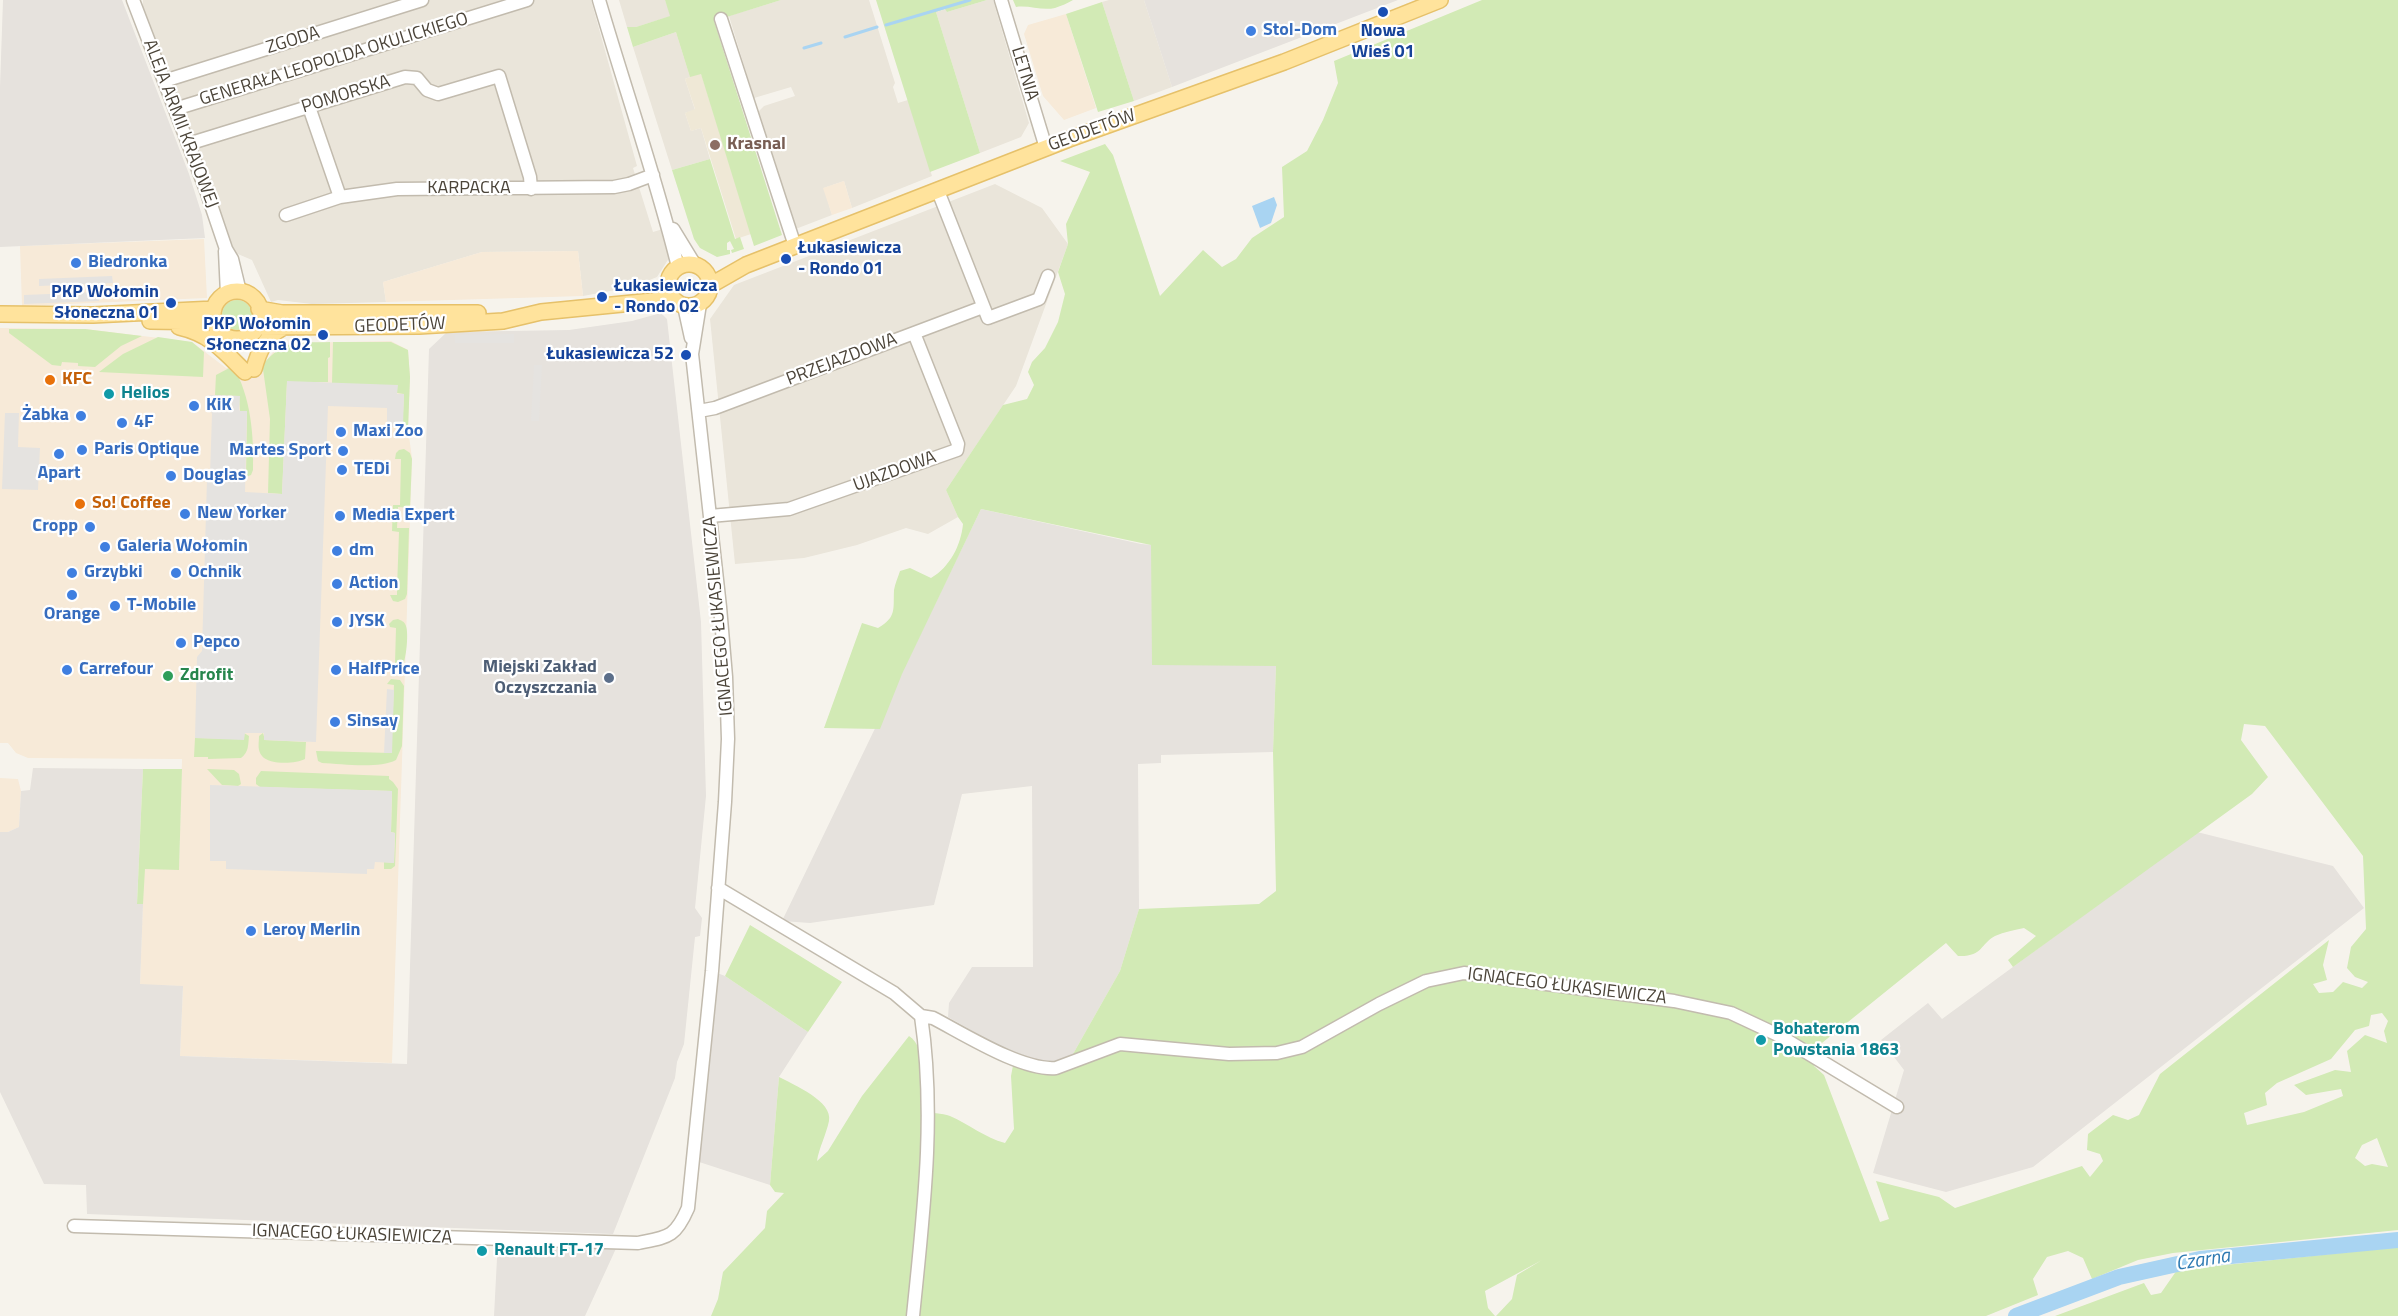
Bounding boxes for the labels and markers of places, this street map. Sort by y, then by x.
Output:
marker: Nowa Wieś 01 [1376,5,1390,19]
place label: Stol-Dom [1263,20,1337,42]
place label: Nowa Wieś 01 [1351,21,1415,63]
marker: Stol-Dom [1244,24,1258,38]
place label: Krasnal [727,134,786,156]
marker: Krasnal [708,138,722,152]
place label: Łukasiewicza - Rondo 01 [798,238,901,280]
place label: Biedronka [88,252,167,274]
marker: Łukasiewicza - Rondo 01 [779,252,793,266]
marker: Biedronka [69,256,83,270]
place label: Łukasiewicza - Rondo 02 [614,276,717,318]
place label: PKP Wołomin Słoneczna 01 [51,282,159,324]
marker: Łukasiewicza - Rondo 02 [595,290,609,304]
marker: PKP Wołomin Słoneczna 01 [164,296,178,310]
place label: PKP Wołomin Słoneczna 02 [203,314,311,356]
marker: PKP Wołomin Słoneczna 02 [316,328,330,342]
place label: Łukasiewicza 52 [547,344,674,366]
marker: Łukasiewicza 52 [679,348,693,362]
place label: KFC [62,369,92,391]
marker: KFC [43,373,57,387]
place label: Helios [121,383,170,405]
marker: Helios [102,387,116,401]
place label: KiK [206,395,232,417]
marker: KiK [187,399,201,413]
place label: Żabka [22,405,69,427]
marker: Żabka [74,409,88,423]
place label: 4F [134,412,154,434]
marker: 4F [115,416,129,430]
place label: Maxi Zoo [353,421,423,443]
marker: Maxi Zoo [334,425,348,439]
place label: Paris Optique [94,439,199,461]
place label: Martes Sport [229,440,331,462]
marker: Paris Optique [75,443,89,457]
marker: Martes Sport [336,444,350,458]
marker: Apart [52,447,66,461]
place label: TEDi [354,459,390,481]
place label: Apart [37,463,81,485]
marker: TEDi [335,463,349,477]
place label: Douglas [183,465,246,487]
marker: Douglas [164,469,178,483]
place label: So! Coffee [92,493,171,515]
marker: So! Coffee [73,497,87,511]
place label: New Yorker [197,503,286,525]
place label: Media Expert [352,505,455,527]
marker: New Yorker [178,507,192,521]
marker: Media Expert [333,509,347,523]
place label: Cropp [32,516,78,538]
marker: Cropp [83,520,97,534]
place label: Galeria Wołomin [117,536,248,558]
marker: Galeria Wołomin [98,540,112,554]
place label: dm [349,540,374,562]
marker: dm [330,544,344,558]
place label: Grzybki [84,562,143,584]
place label: Ochnik [188,562,242,584]
marker: Grzybki [65,566,79,580]
marker: Ochnik [169,566,183,580]
place label: Action [349,573,398,595]
marker: Action [330,577,344,591]
marker: Orange [65,588,79,602]
place label: T-Mobile [127,595,196,617]
marker: T-Mobile [108,599,122,613]
place label: Orange [44,604,100,626]
place label: JYSK [349,611,385,633]
marker: JYSK [330,615,344,629]
place label: Pepco [193,632,240,654]
marker: Pepco [174,636,188,650]
place label: Miejski Zakład Oczyszczania [483,657,597,700]
place label: Carrefour [79,659,153,681]
place label: HalfPrice [348,659,420,681]
marker: Carrefour [60,663,74,677]
marker: HalfPrice [329,663,343,677]
place label: Zdrofit [180,665,233,687]
marker: Zdrofit [161,669,175,683]
marker: Miejski Zakład Oczyszczania [602,671,616,685]
place label: Sinsay [347,711,398,733]
marker: Sinsay [328,715,342,729]
place label: Leroy Merlin [263,920,360,942]
marker: Leroy Merlin [244,924,258,938]
place label: Bohaterom Powstania 1863 [1773,1019,1899,1062]
marker: Bohaterom Powstania 1863 [1754,1033,1768,1047]
place label: Renault FT-17 [494,1240,604,1262]
marker: Renault FT-17 [475,1244,489,1258]

